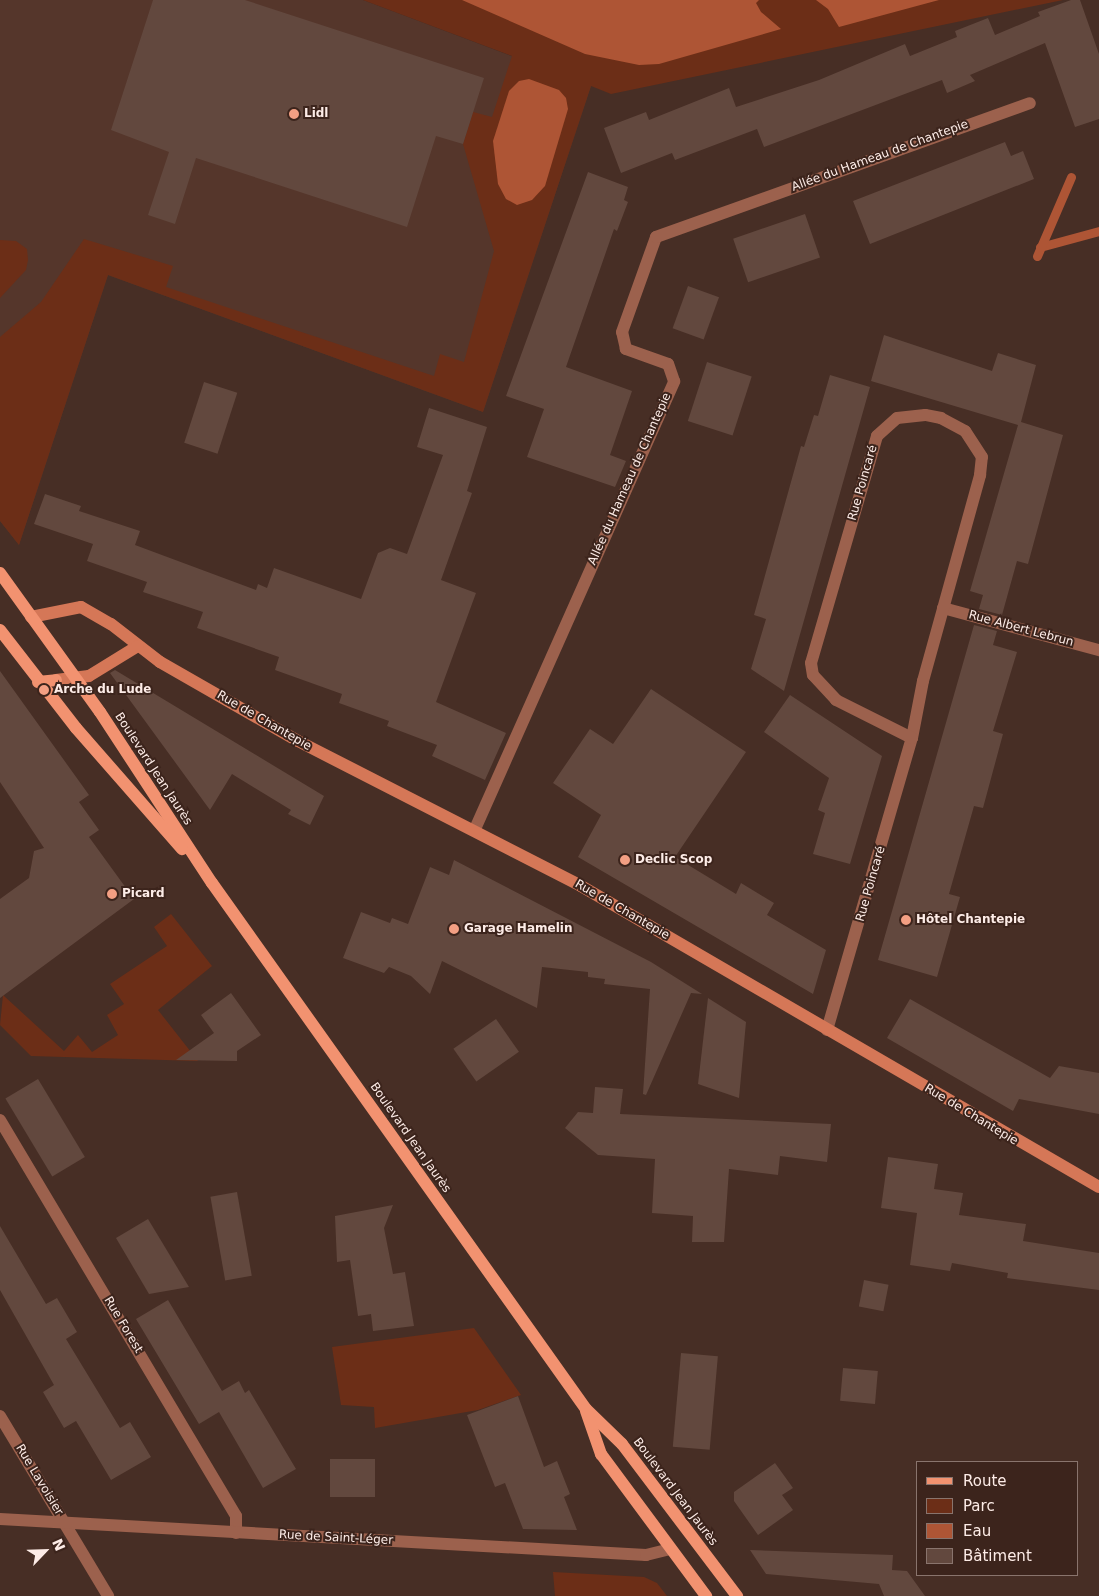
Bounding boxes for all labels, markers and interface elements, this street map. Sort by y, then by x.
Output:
place label: Lidl [304,107,328,121]
marker: Lidl [288,108,300,120]
street label: Allée du Hameau de Chantepie [790,117,970,195]
street label: Allée du Hameau de Chantepie [585,391,675,567]
street label: Rue Poincaré [845,444,881,522]
street label: Rue Albert Lebrun [967,608,1075,650]
place label: Arche du Lude [54,683,151,697]
marker: Arche du Lude [38,684,50,696]
street label: Rue de Chantepie [214,688,314,754]
street label: Boulevard Jean Jaurès [111,710,195,828]
street label: Rue Poincaré [853,845,889,923]
place label: Declic Scop [635,853,712,867]
marker: Declic Scop [619,854,631,866]
street label: Rue de Chantepie [572,877,672,943]
place label: Picard [122,887,165,901]
marker: Picard [106,888,118,900]
place label: Hôtel Chantepie [916,913,1025,927]
marker: Hôtel Chantepie [900,914,912,926]
place label: Garage Hamelin [464,922,572,936]
marker: Garage Hamelin [448,923,460,935]
street label: Boulevard Jean Jaurès [367,1080,453,1196]
street label: Rue de Chantepie [922,1081,1020,1149]
street label: Rue Forest [100,1294,146,1356]
street label: Boulevard Jean Jaurès [630,1435,720,1549]
street label: Rue Lavoisier [12,1442,66,1518]
legend [916,1461,1079,1576]
text: Route [963,1472,1007,1490]
text: Parc [963,1497,995,1515]
text: Eau [963,1522,991,1540]
north arrow [20,1526,70,1576]
street label: Rue de Saint-Léger [279,1528,393,1548]
text: N [49,1536,68,1554]
text: Bâtiment [963,1547,1032,1565]

